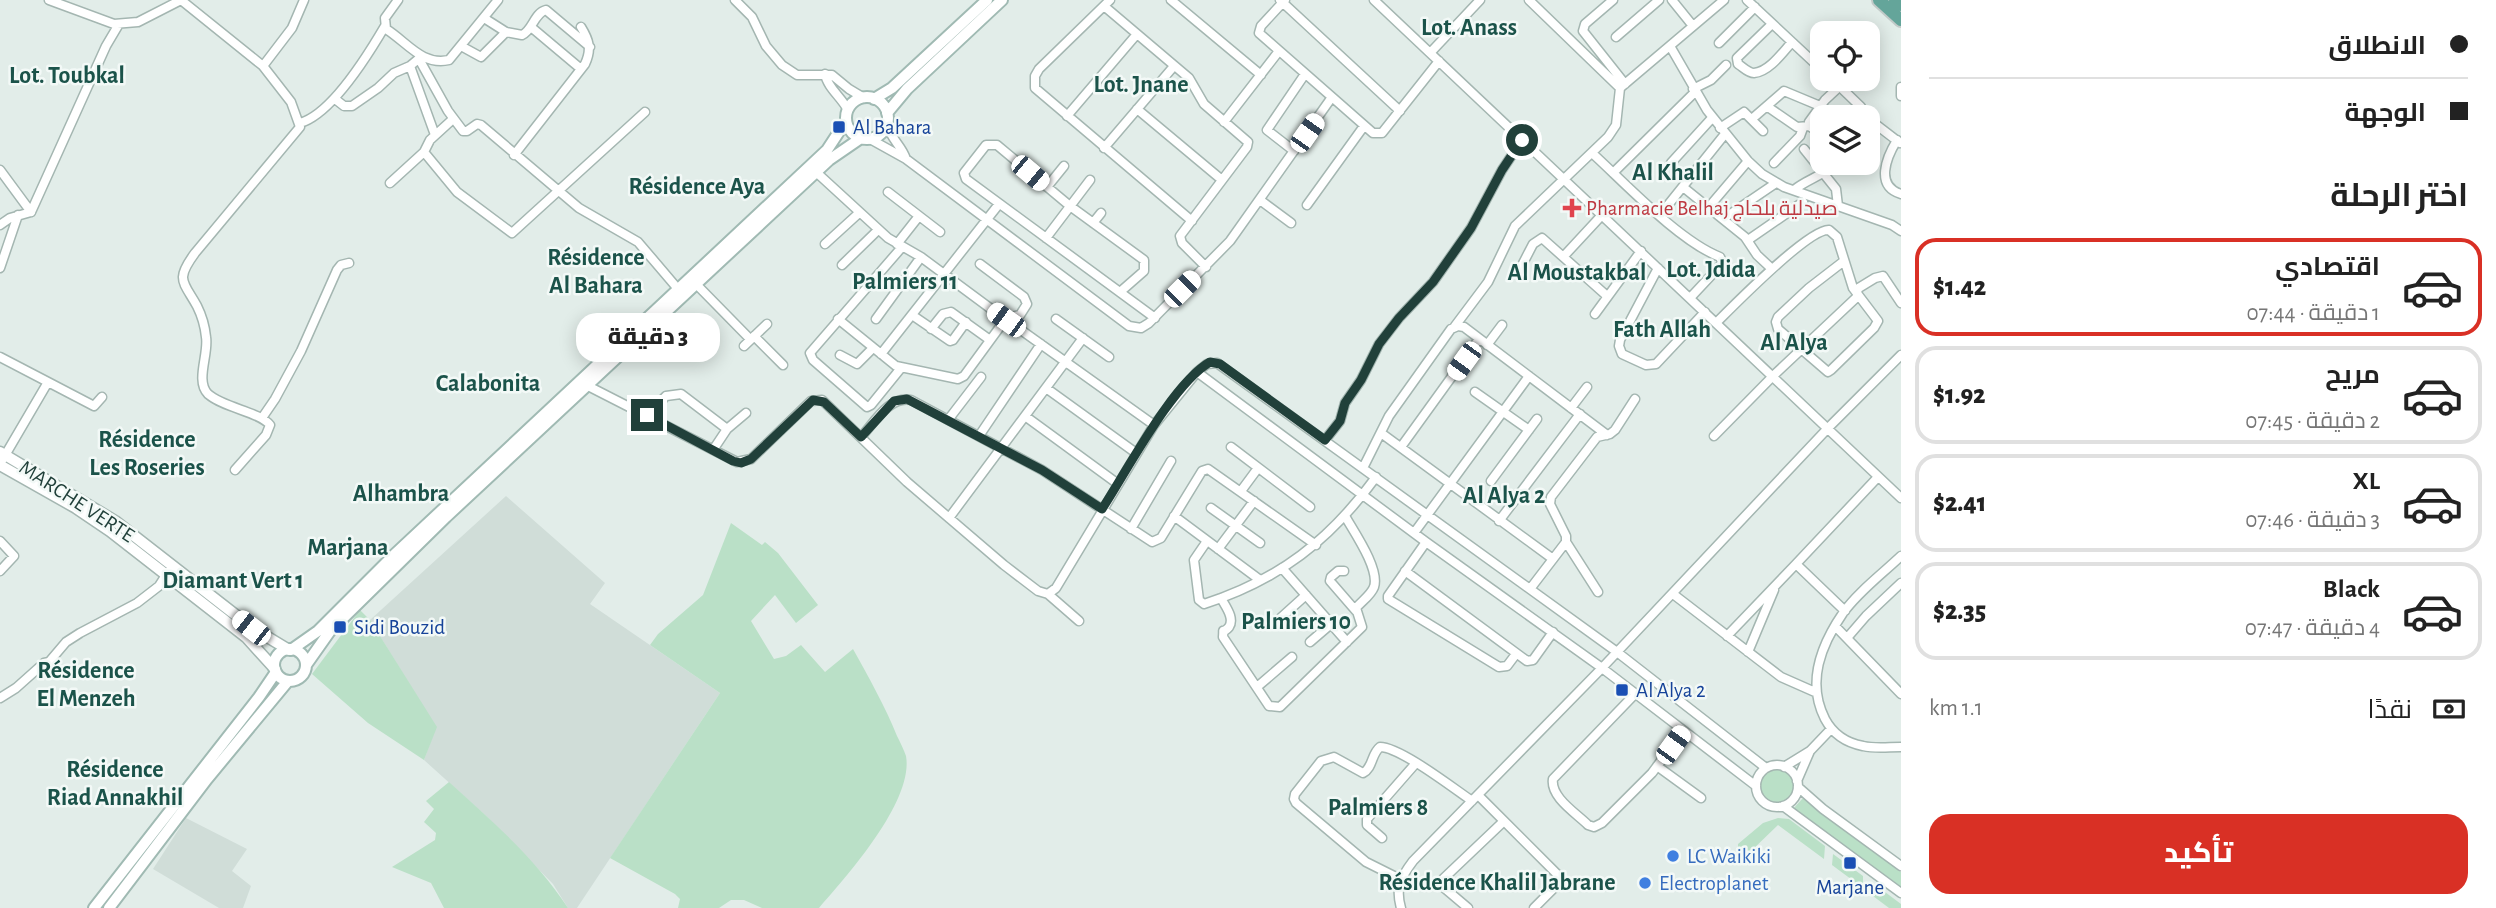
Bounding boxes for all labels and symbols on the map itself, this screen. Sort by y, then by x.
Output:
district label: Lot. Anass [1421,16,1517,40]
district label: Lot. Toubkal [9,64,125,88]
district label: Lot. Jnane [1094,73,1188,97]
car [1287,110,1328,156]
place label: Al Bahara [853,117,932,138]
marker: Al Bahara [831,119,847,135]
route start [1506,124,1538,156]
car [1008,151,1053,195]
district label: Al Khalil [1632,161,1714,185]
district label: Résidence Aya [629,175,765,199]
place label: Pharmacie Belhaj صيدلية بلحاج [1586,198,1838,222]
marker: Pharmacie Belhaj صيدلية بلحاج [1564,200,1580,216]
district label: Résidence Al Bahara [547,246,645,298]
district label: Lot. Jdida [1666,258,1756,282]
district label: Al Moustakbal [1508,261,1646,285]
car [1160,267,1205,311]
district label: Palmiers 11 [852,270,958,294]
car [983,299,1030,341]
callout: 3 دقيقة [575,314,719,362]
district label: Fath Allah [1613,318,1711,342]
district label: Al Alya [1760,331,1828,355]
car [1444,338,1485,384]
district label: Calabonita [436,372,540,396]
route end [631,399,663,431]
district label: Résidence Les Roseries [89,428,205,480]
street label: MARCHE VERTE [16,457,138,546]
district label: Alhambra [353,482,449,506]
district label: Al Alya 2 [1463,484,1545,508]
district label: Marjana [307,536,389,560]
district label: Diamant Vert 1 [162,569,304,593]
car [228,607,275,649]
district label: Palmiers 10 [1241,610,1351,634]
place label: Sidi Bouzid [354,617,445,638]
marker: Sidi Bouzid [332,619,348,635]
district label: Résidence El Menzeh [36,659,136,711]
place label: Al Alya 2 [1636,680,1705,701]
marker: Al Alya 2 [1614,682,1630,698]
car [1653,722,1694,768]
district label: Résidence Riad Annakhil [47,758,183,810]
district label: Palmiers 8 [1328,796,1428,820]
place label: LC Waikiki [1687,846,1771,867]
marker: LC Waikiki [1665,848,1681,864]
marker: Marjane [1842,855,1858,871]
district label: Résidence Khalil Jabrane [1378,871,1616,895]
place label: Electroplanet [1659,873,1769,894]
marker: Electroplanet [1637,875,1653,891]
place label: Marjane [1816,877,1884,898]

